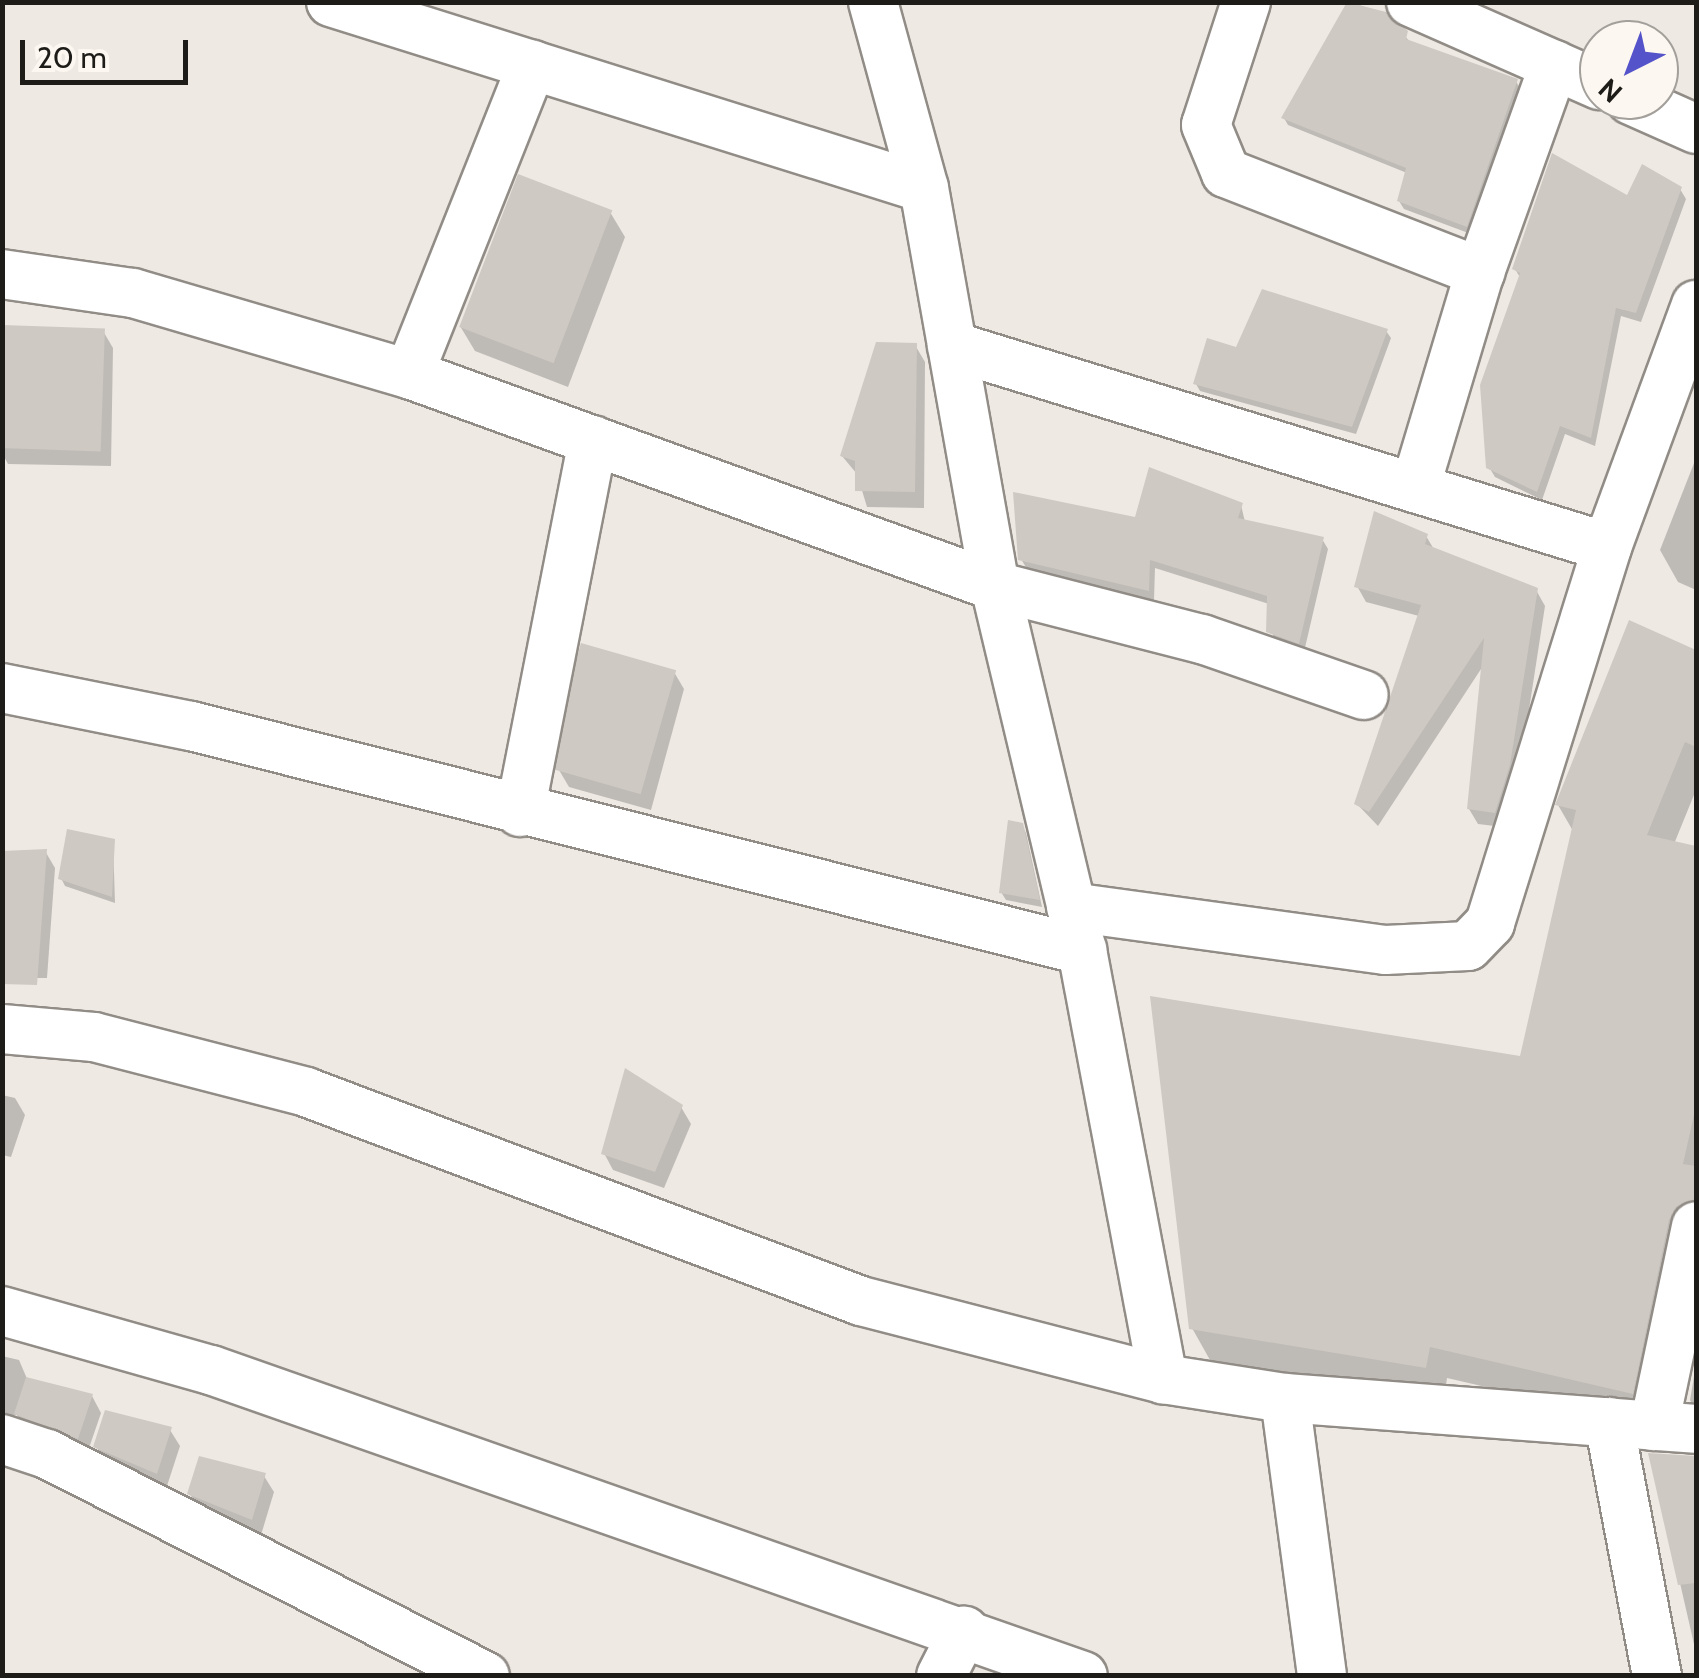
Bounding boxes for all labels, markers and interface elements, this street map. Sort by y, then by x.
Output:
scale bar [25,20,192,82]
north arrow [1579,20,1679,120]
text: 20 m [37,39,107,76]
text: N [1592,72,1629,110]

